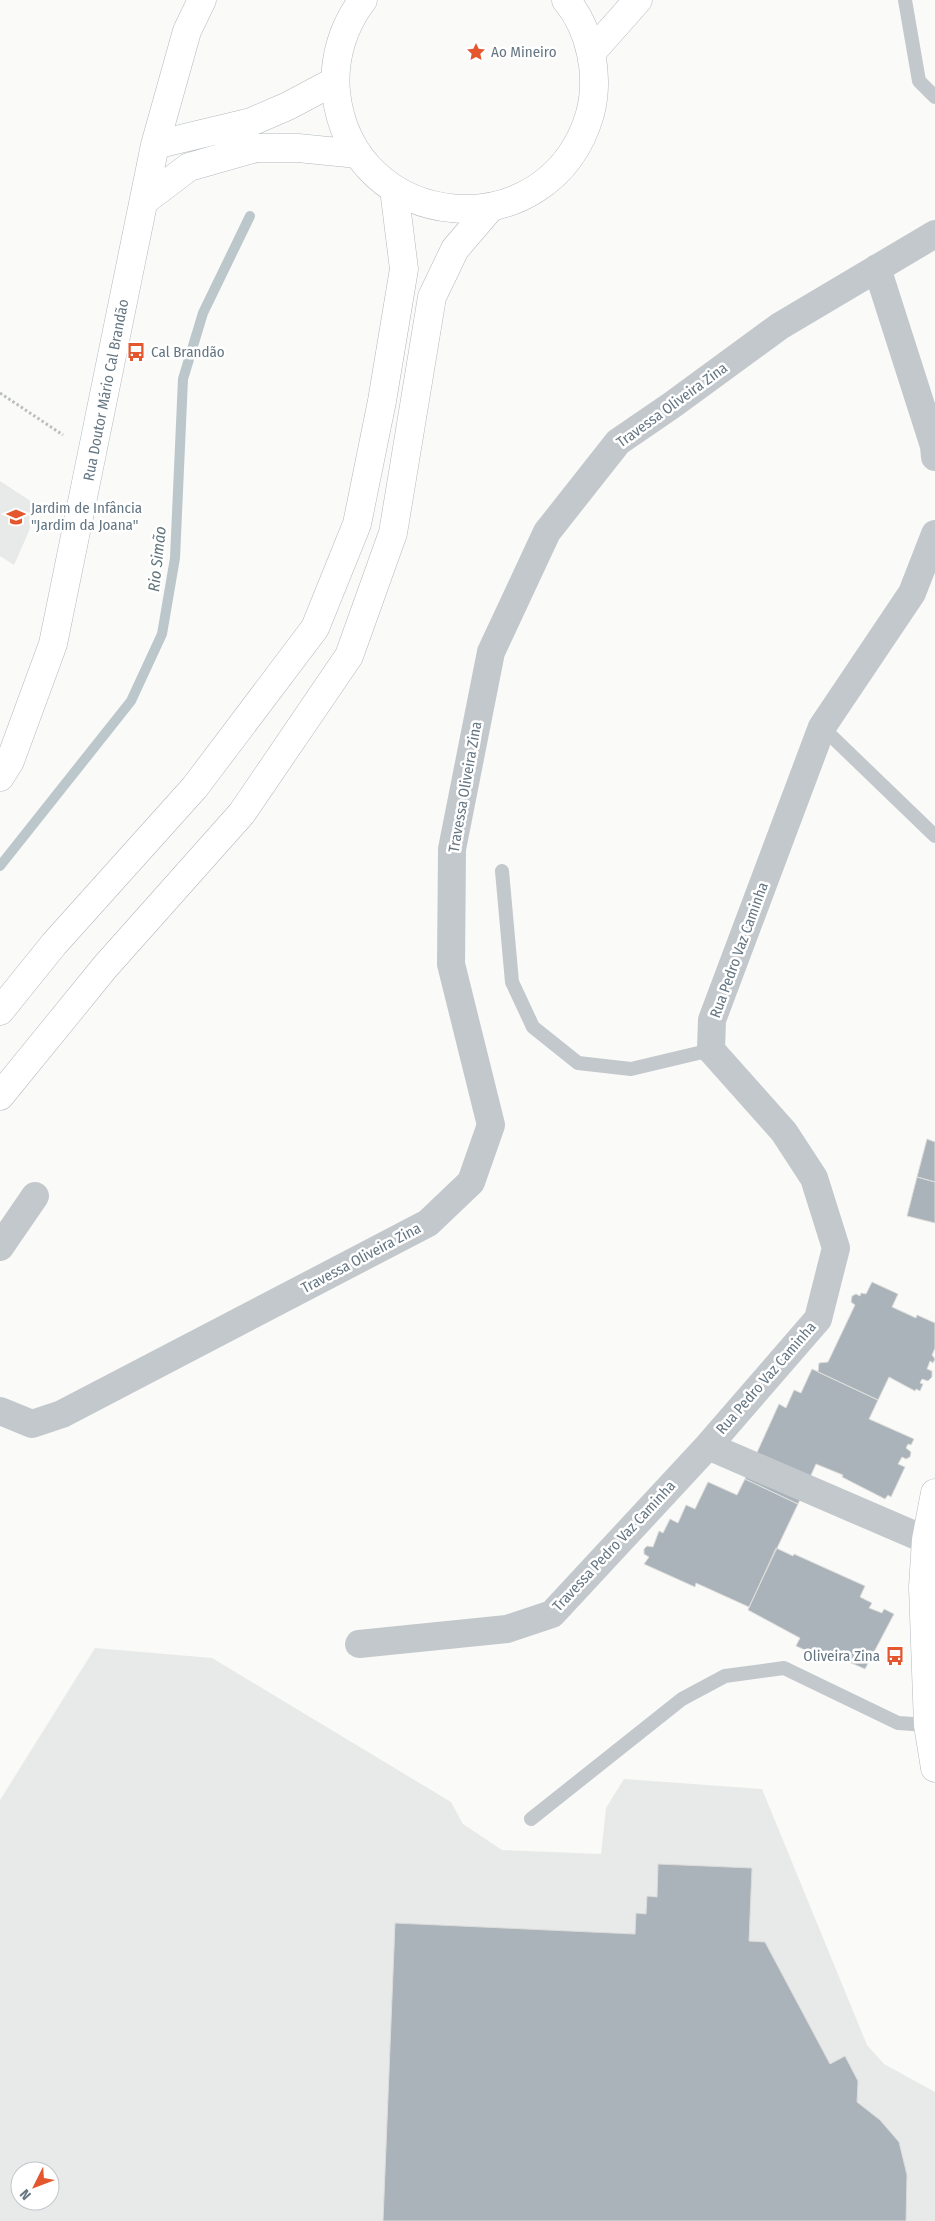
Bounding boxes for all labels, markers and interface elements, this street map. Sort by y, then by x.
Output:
place icon: Ao Mineiro [465,41,487,63]
place label: Ao Mineiro [491,43,557,61]
street label: Rua Doutor Mário Cal Brandão [80,297,132,482]
bus stop icon: Cal Brandão [125,341,147,363]
place label: Cal Brandão [151,343,225,361]
street label: Travessa Oliveira Zina [613,359,731,451]
place label: Jardim de Infância "Jardim da Joana" [31,499,142,534]
school or university icon: Jardim de Infância "Jardim da Joana" [5,506,27,528]
water label: Rio Simão [144,525,170,593]
street label: Travessa Oliveira Zina [445,720,485,854]
street label: Rua Pedro Vaz Caminha [706,880,772,1020]
street label: Travessa Oliveira Zina [298,1219,424,1297]
street label: Rua Pedro Vaz Caminha [712,1318,820,1438]
street label: Travessa Pedro Vaz Caminha [549,1477,679,1615]
bus stop icon: Oliveira Zina [884,1645,906,1667]
place label: Oliveira Zina [803,1647,880,1665]
north arrow [10,2161,60,2211]
text: N [17,2186,35,2203]

